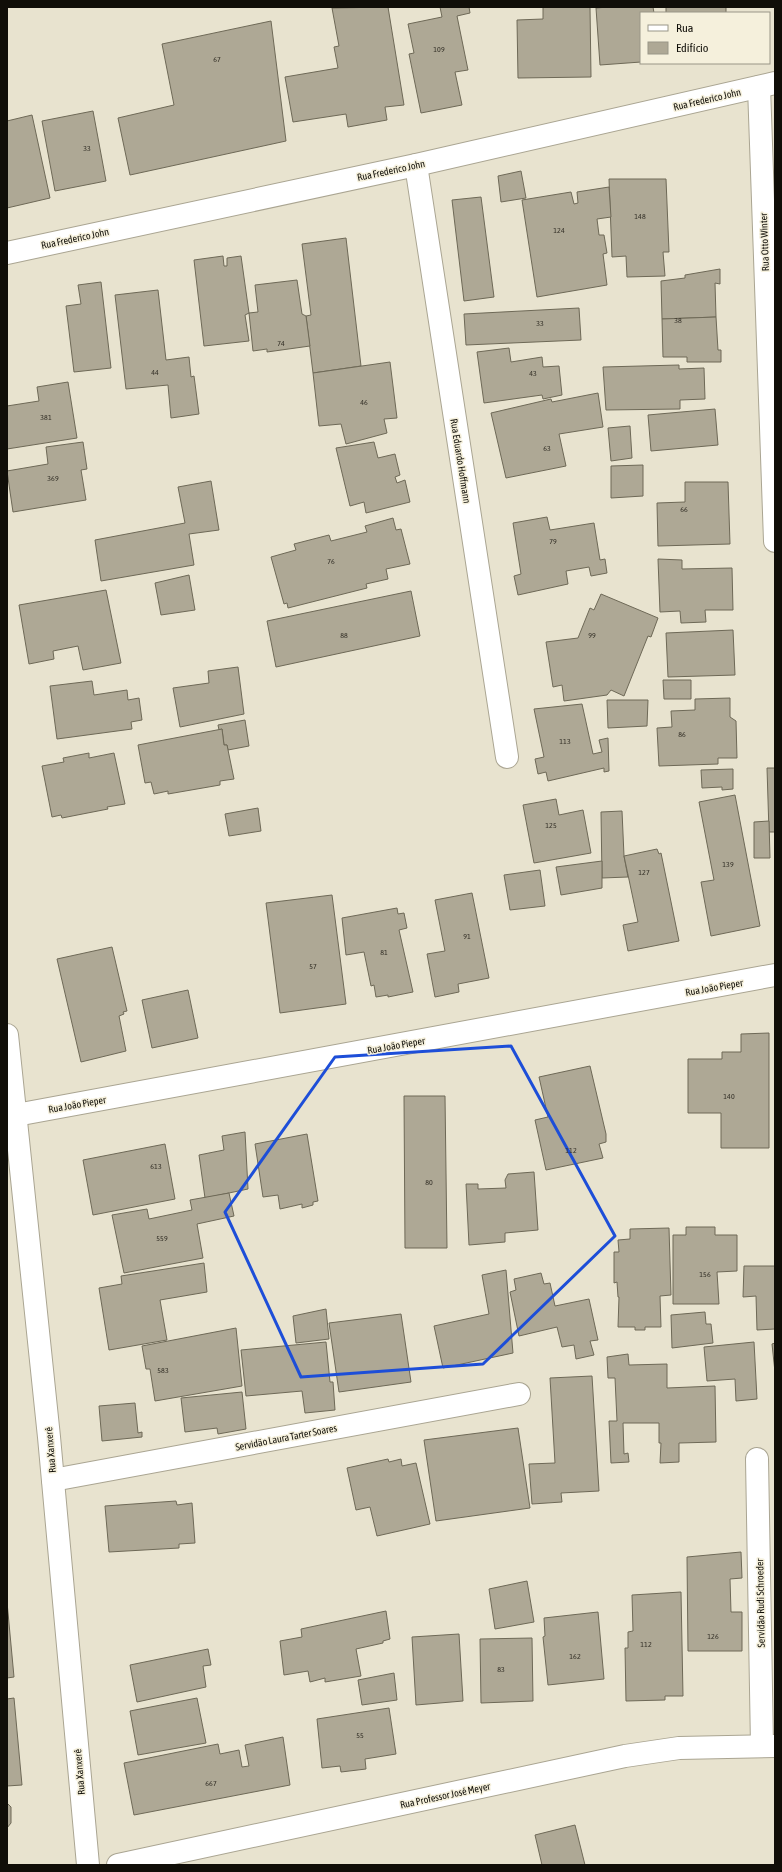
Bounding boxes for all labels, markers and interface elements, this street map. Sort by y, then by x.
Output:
legend [640,12,770,64]
text: Rua [676,21,693,35]
text: Edifício [676,41,709,55]
house number: 109 [433,45,445,54]
house number: 67 [213,55,221,64]
street label: Rua Frederico John [672,86,742,113]
house number: 33 [83,144,91,153]
street label: Rua Frederico John [356,158,426,183]
house number: 148 [634,212,646,221]
street label: Rua Otto Winter [758,212,771,271]
street label: Rua Frederico John [40,226,110,251]
house number: 124 [553,226,565,235]
house number: 38 [674,316,682,325]
house number: 33 [536,319,544,328]
house number: 74 [277,339,285,348]
house number: 44 [151,368,159,377]
house number: 43 [529,369,537,378]
house number: 46 [360,398,368,407]
house number: 381 [40,413,52,422]
street label: Rua Eduardo Hoffmann [448,418,473,504]
house number: 63 [543,444,551,453]
house number: 369 [47,474,59,483]
house number: 66 [680,505,688,514]
house number: 79 [549,537,557,546]
house number: 76 [327,557,335,566]
house number: 88 [340,631,348,640]
house number: 99 [588,631,596,640]
house number: 86 [678,730,686,739]
house number: 113 [559,737,571,746]
house number: 125 [545,821,557,830]
house number: 139 [722,860,734,869]
house number: 127 [638,868,650,877]
house number: 91 [463,932,471,941]
house number: 81 [380,948,388,957]
house number: 57 [309,962,317,971]
street label: Rua João Pieper [684,977,745,998]
street label: Rua João Pieper [366,1035,427,1056]
house number: 140 [723,1092,735,1101]
street label: Rua João Pieper [47,1094,108,1115]
house number: 112 [565,1146,577,1155]
house number: 613 [150,1162,162,1171]
house number: 80 [425,1178,433,1187]
house number: 559 [156,1234,168,1243]
house number: 156 [699,1270,711,1279]
house number: 583 [157,1366,169,1375]
street label: Servidão Laura Tarter Soares [234,1422,338,1453]
street label: Rua Xanxerê [43,1426,58,1473]
street label: Servidão Rudi Schroeder [754,1557,767,1648]
house number: 126 [707,1632,719,1641]
house number: 112 [640,1640,652,1649]
house number: 162 [569,1652,581,1661]
house number: 83 [497,1665,505,1674]
house number: 55 [356,1731,364,1740]
street label: Rua Xanxerê [72,1748,87,1795]
house number: 667 [205,1779,217,1788]
street label: Rua Professor José Meyer [399,1780,492,1810]

